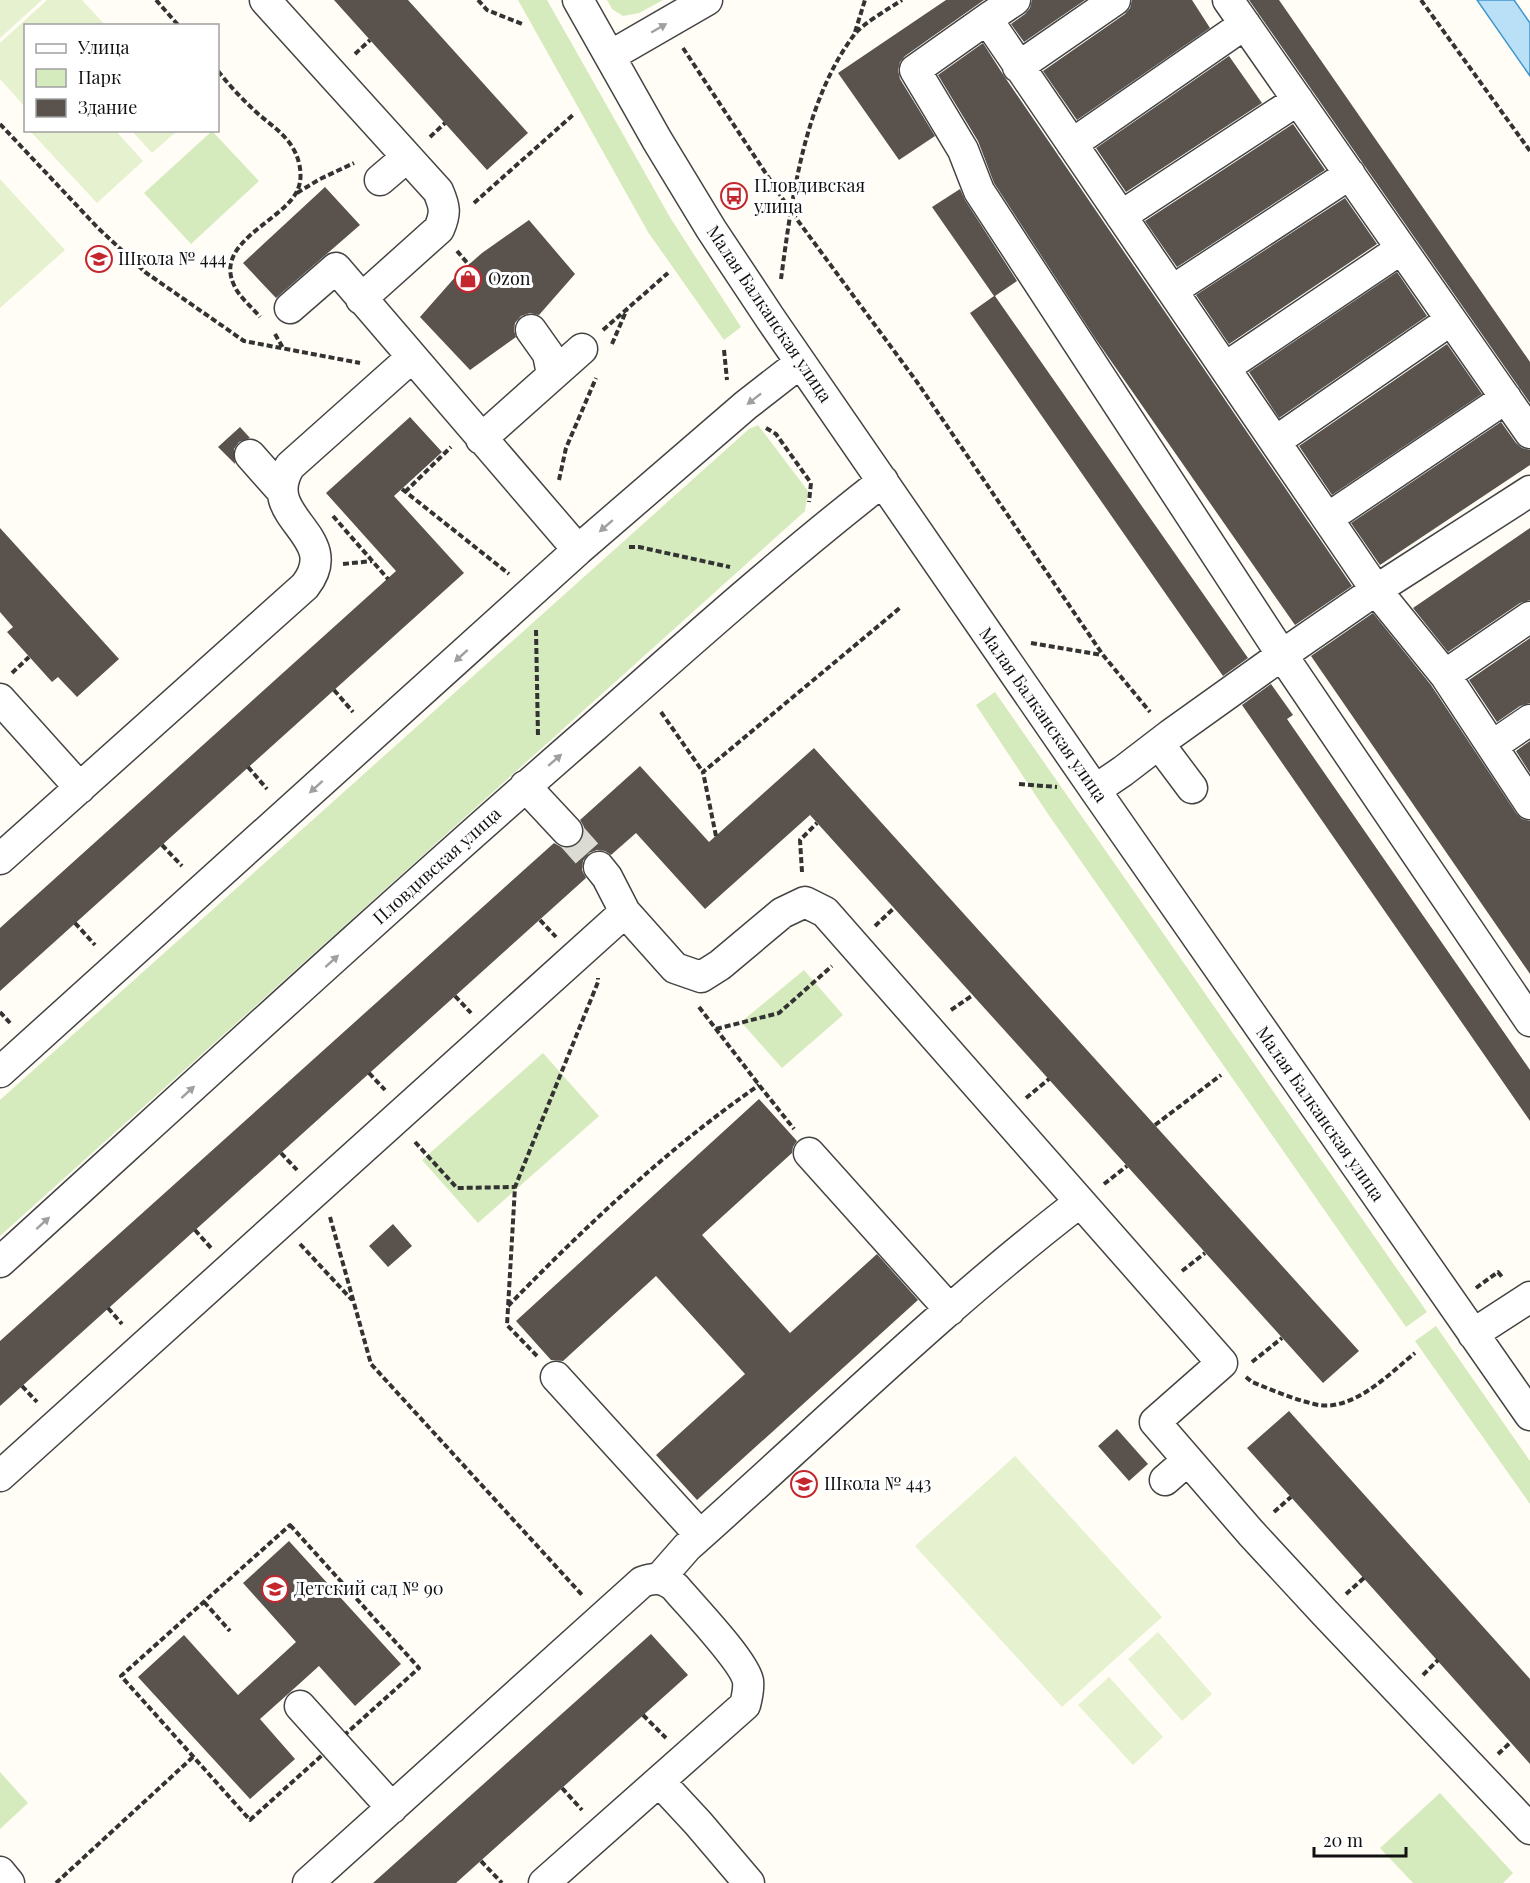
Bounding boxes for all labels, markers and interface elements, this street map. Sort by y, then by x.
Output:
one-way arrow [650,23,667,33]
legend [24,24,219,132]
text: Улица [77,35,129,59]
text: Парк [78,65,121,89]
text: Здание [78,95,137,119]
place label: Пловдивская улица [753,173,866,218]
bus stop icon: Пловдивская улица [719,181,749,211]
street label: Малая Балканская улица [702,220,838,407]
school or university icon: Школа № 444 [84,244,114,274]
place label: Школа № 444 [118,246,227,270]
shop icon: Ozon [453,264,483,294]
place label: Ozon [488,266,531,290]
one-way arrow [747,393,762,405]
one-way arrow [599,519,614,532]
street label: Малая Балканская улица [974,622,1114,807]
one-way arrow [454,649,469,662]
one-way arrow [547,754,562,767]
one-way arrow [309,779,323,793]
street label: Пловдивская улица [367,801,505,929]
one-way arrow [325,954,340,968]
street label: Малая Балканская улица [1251,1021,1391,1206]
one-way arrow [180,1086,195,1099]
one-way arrow [36,1216,51,1230]
school or university icon: Школа № 443 [789,1469,819,1499]
place label: Школа № 443 [824,1471,931,1495]
school or university icon: Детский сад № 90 [260,1574,290,1604]
place label: Детский сад № 90 [294,1576,444,1600]
scale bar [1314,1820,1406,1858]
text: 20 m [1323,1828,1363,1852]

